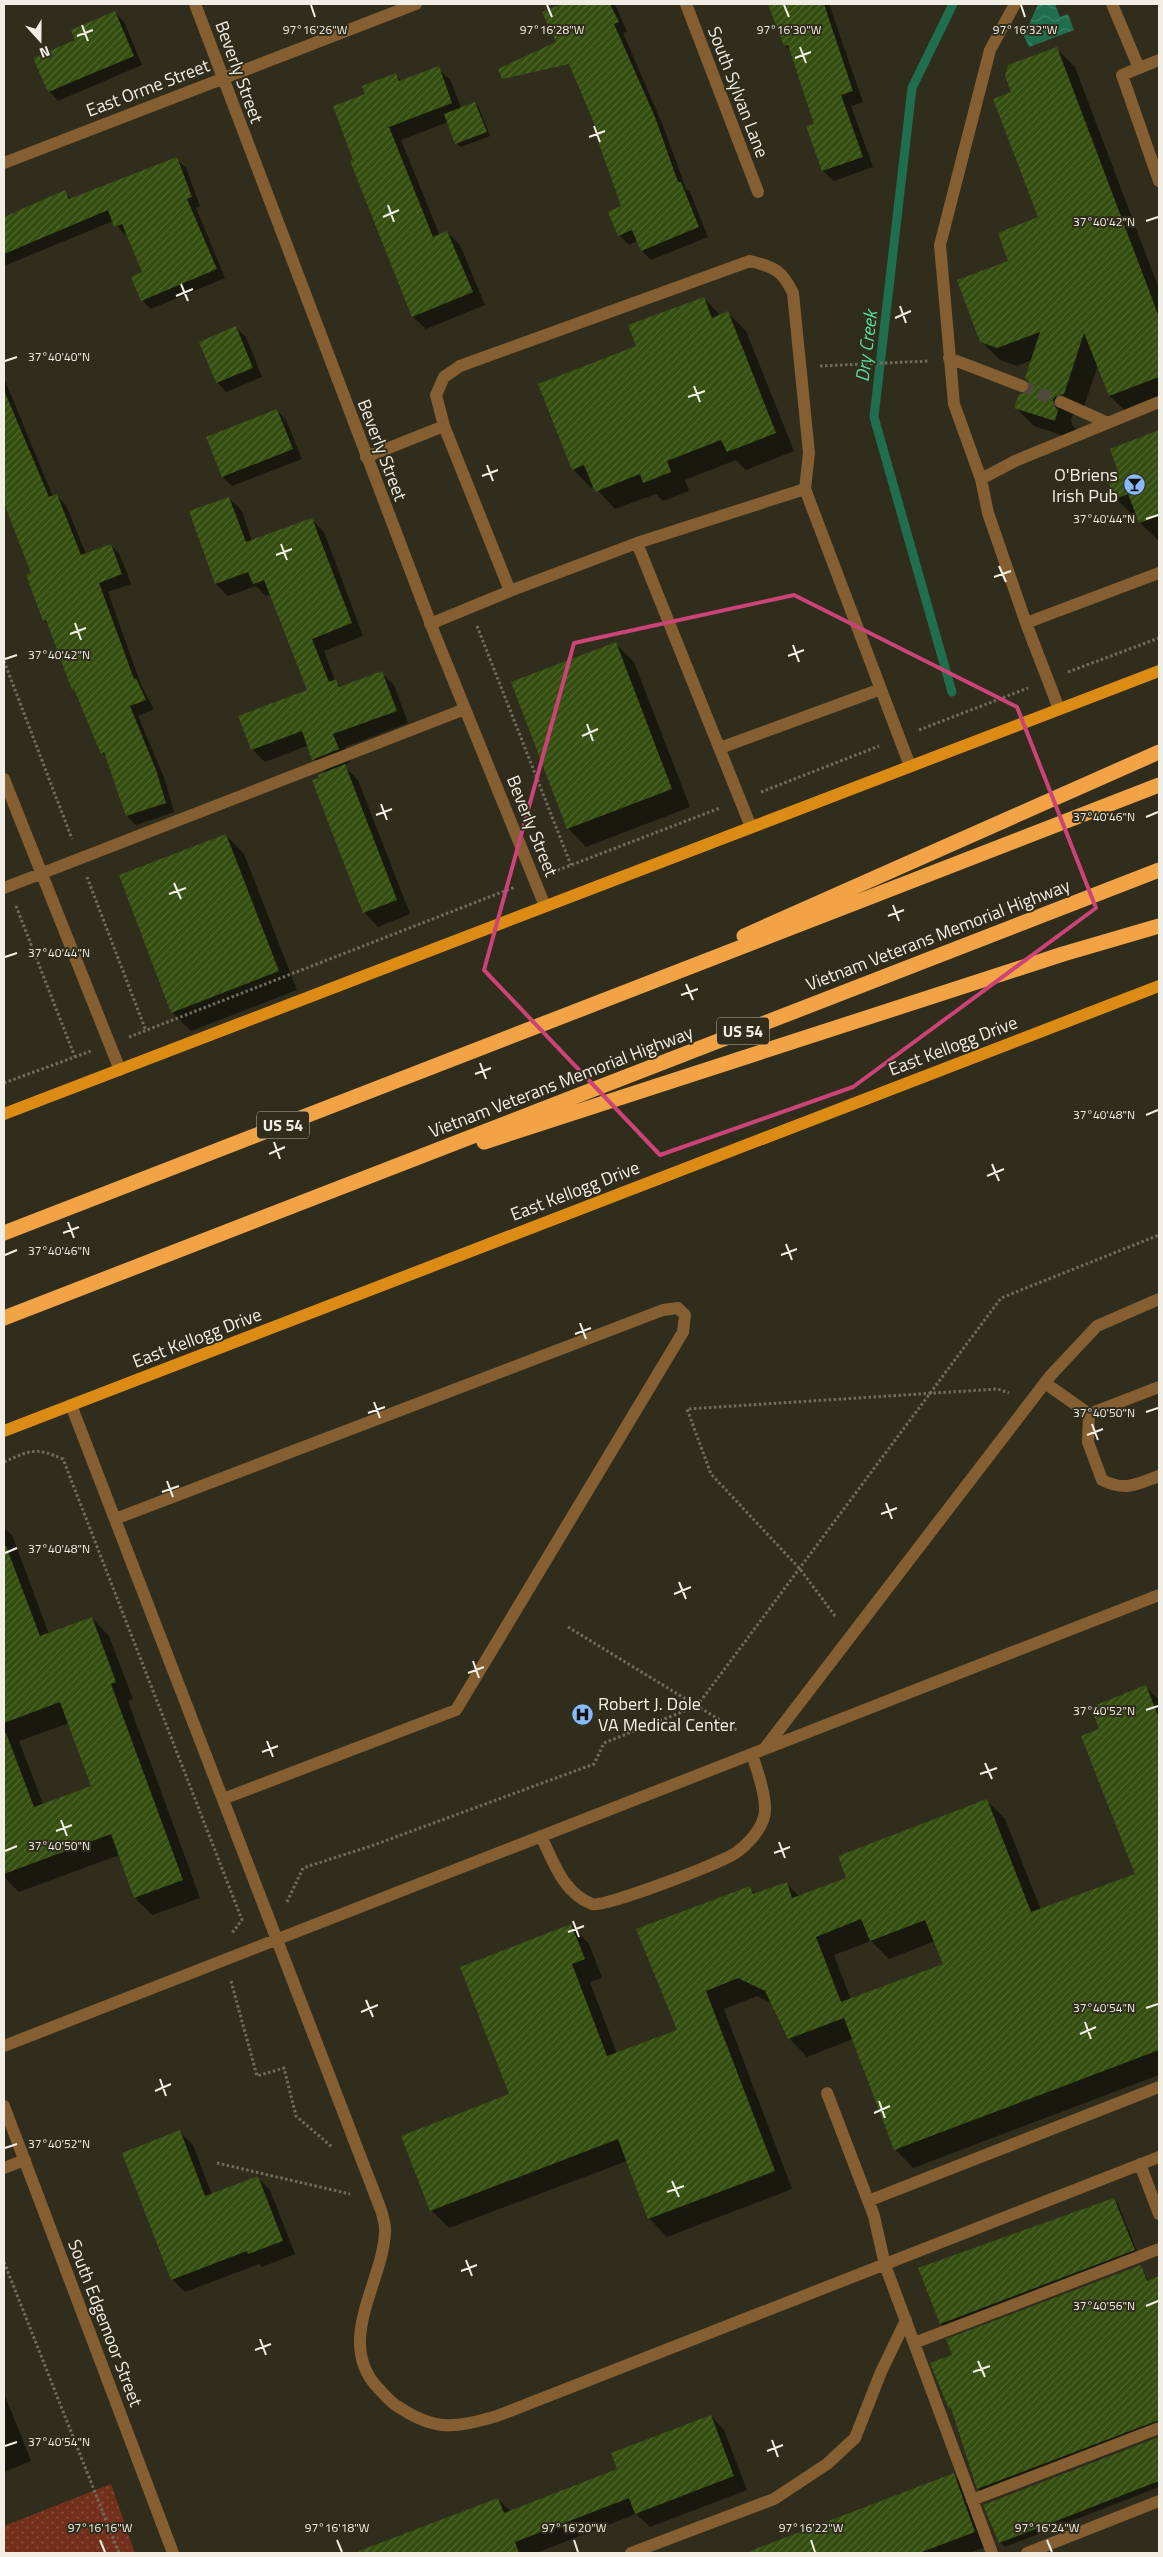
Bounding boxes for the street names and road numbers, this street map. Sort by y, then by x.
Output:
street label: Beverly Street [208,17,271,127]
street label: South Sylvan Lane [701,22,776,161]
street label: East Orme Street [82,51,214,123]
street label: Beverly Street [351,395,414,505]
street label: Beverly Street [500,771,565,881]
street label: Vietnam Veterans Memorial Highway [802,871,1074,998]
street label: East Kellogg Drive [884,1008,1021,1083]
street label: Vietnam Veterans Memorial Highway [425,1018,697,1145]
road number: US 54 [717,1018,769,1044]
road number: US 54 [257,1112,309,1138]
street label: East Kellogg Drive [506,1153,643,1228]
street label: East Kellogg Drive [128,1300,265,1375]
street label: South Edgemoor Street [61,2235,150,2411]

